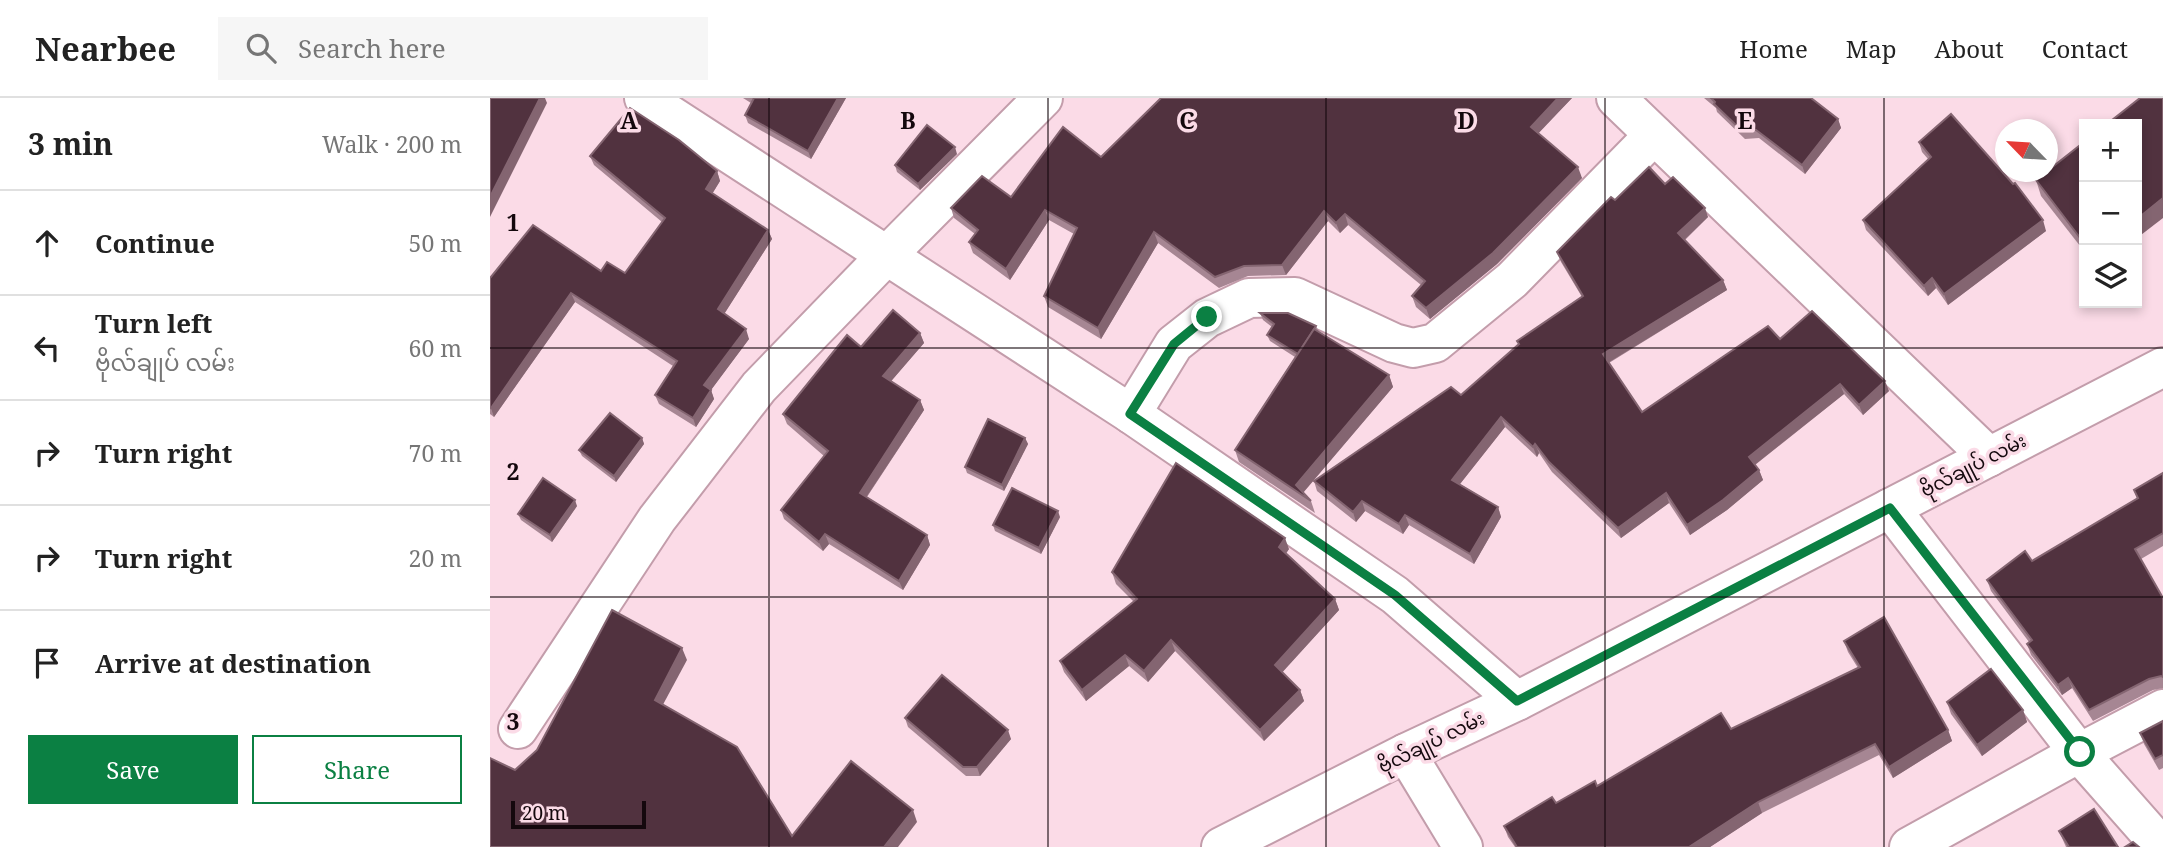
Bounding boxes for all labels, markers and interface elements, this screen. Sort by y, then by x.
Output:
search box [218,17,708,80]
text: Nearbee [35,26,176,71]
icon: search [242,29,280,67]
text: Search here [298,30,446,66]
text: Home [1739,32,1808,65]
text: Map [1846,32,1897,65]
text: About [1935,32,2004,65]
text: Contact [2042,32,2128,65]
text: A [620,104,638,136]
text: B [900,104,916,136]
text: C [1179,104,1195,136]
text: D [1457,104,1475,136]
text: E [1737,104,1753,136]
north arrow [1995,119,2058,182]
map controls [2079,119,2142,308]
button: + [2079,119,2142,182]
text: 3 min [28,123,113,164]
text: Walk · 200 m [322,128,462,160]
button: − [2079,182,2142,245]
text: 1 [507,206,520,238]
icon: ahead [28,224,66,262]
text: Continue [95,225,215,261]
text: 50 m [409,227,462,259]
button: layers [2079,245,2142,308]
route end [1191,301,1222,332]
text: Turn left [95,305,212,341]
icon: left [28,329,66,367]
text: 60 m [409,332,462,364]
text: ဗိုလ်ချုပ် လမ်း [95,346,235,378]
street label: ဗိုလ်ချုပ် လမ်း [1915,426,2032,506]
icon: right [28,434,66,472]
text: Turn right [95,435,232,471]
text: 70 m [409,437,462,469]
text: 2 [507,455,520,487]
icon: right [28,539,66,577]
text: Turn right [95,540,232,576]
text: 20 m [409,542,462,574]
icon: arrive [28,644,66,682]
text: Arrive at destination [95,645,371,681]
street label: ဗိုလ်ချုပ် လမ်း [1373,704,1490,783]
text: 3 [507,705,520,737]
button: Save [28,735,238,804]
button: Share [252,735,462,804]
route start [2064,736,2095,767]
scale bar [511,798,646,830]
text: 20 m [522,800,566,826]

